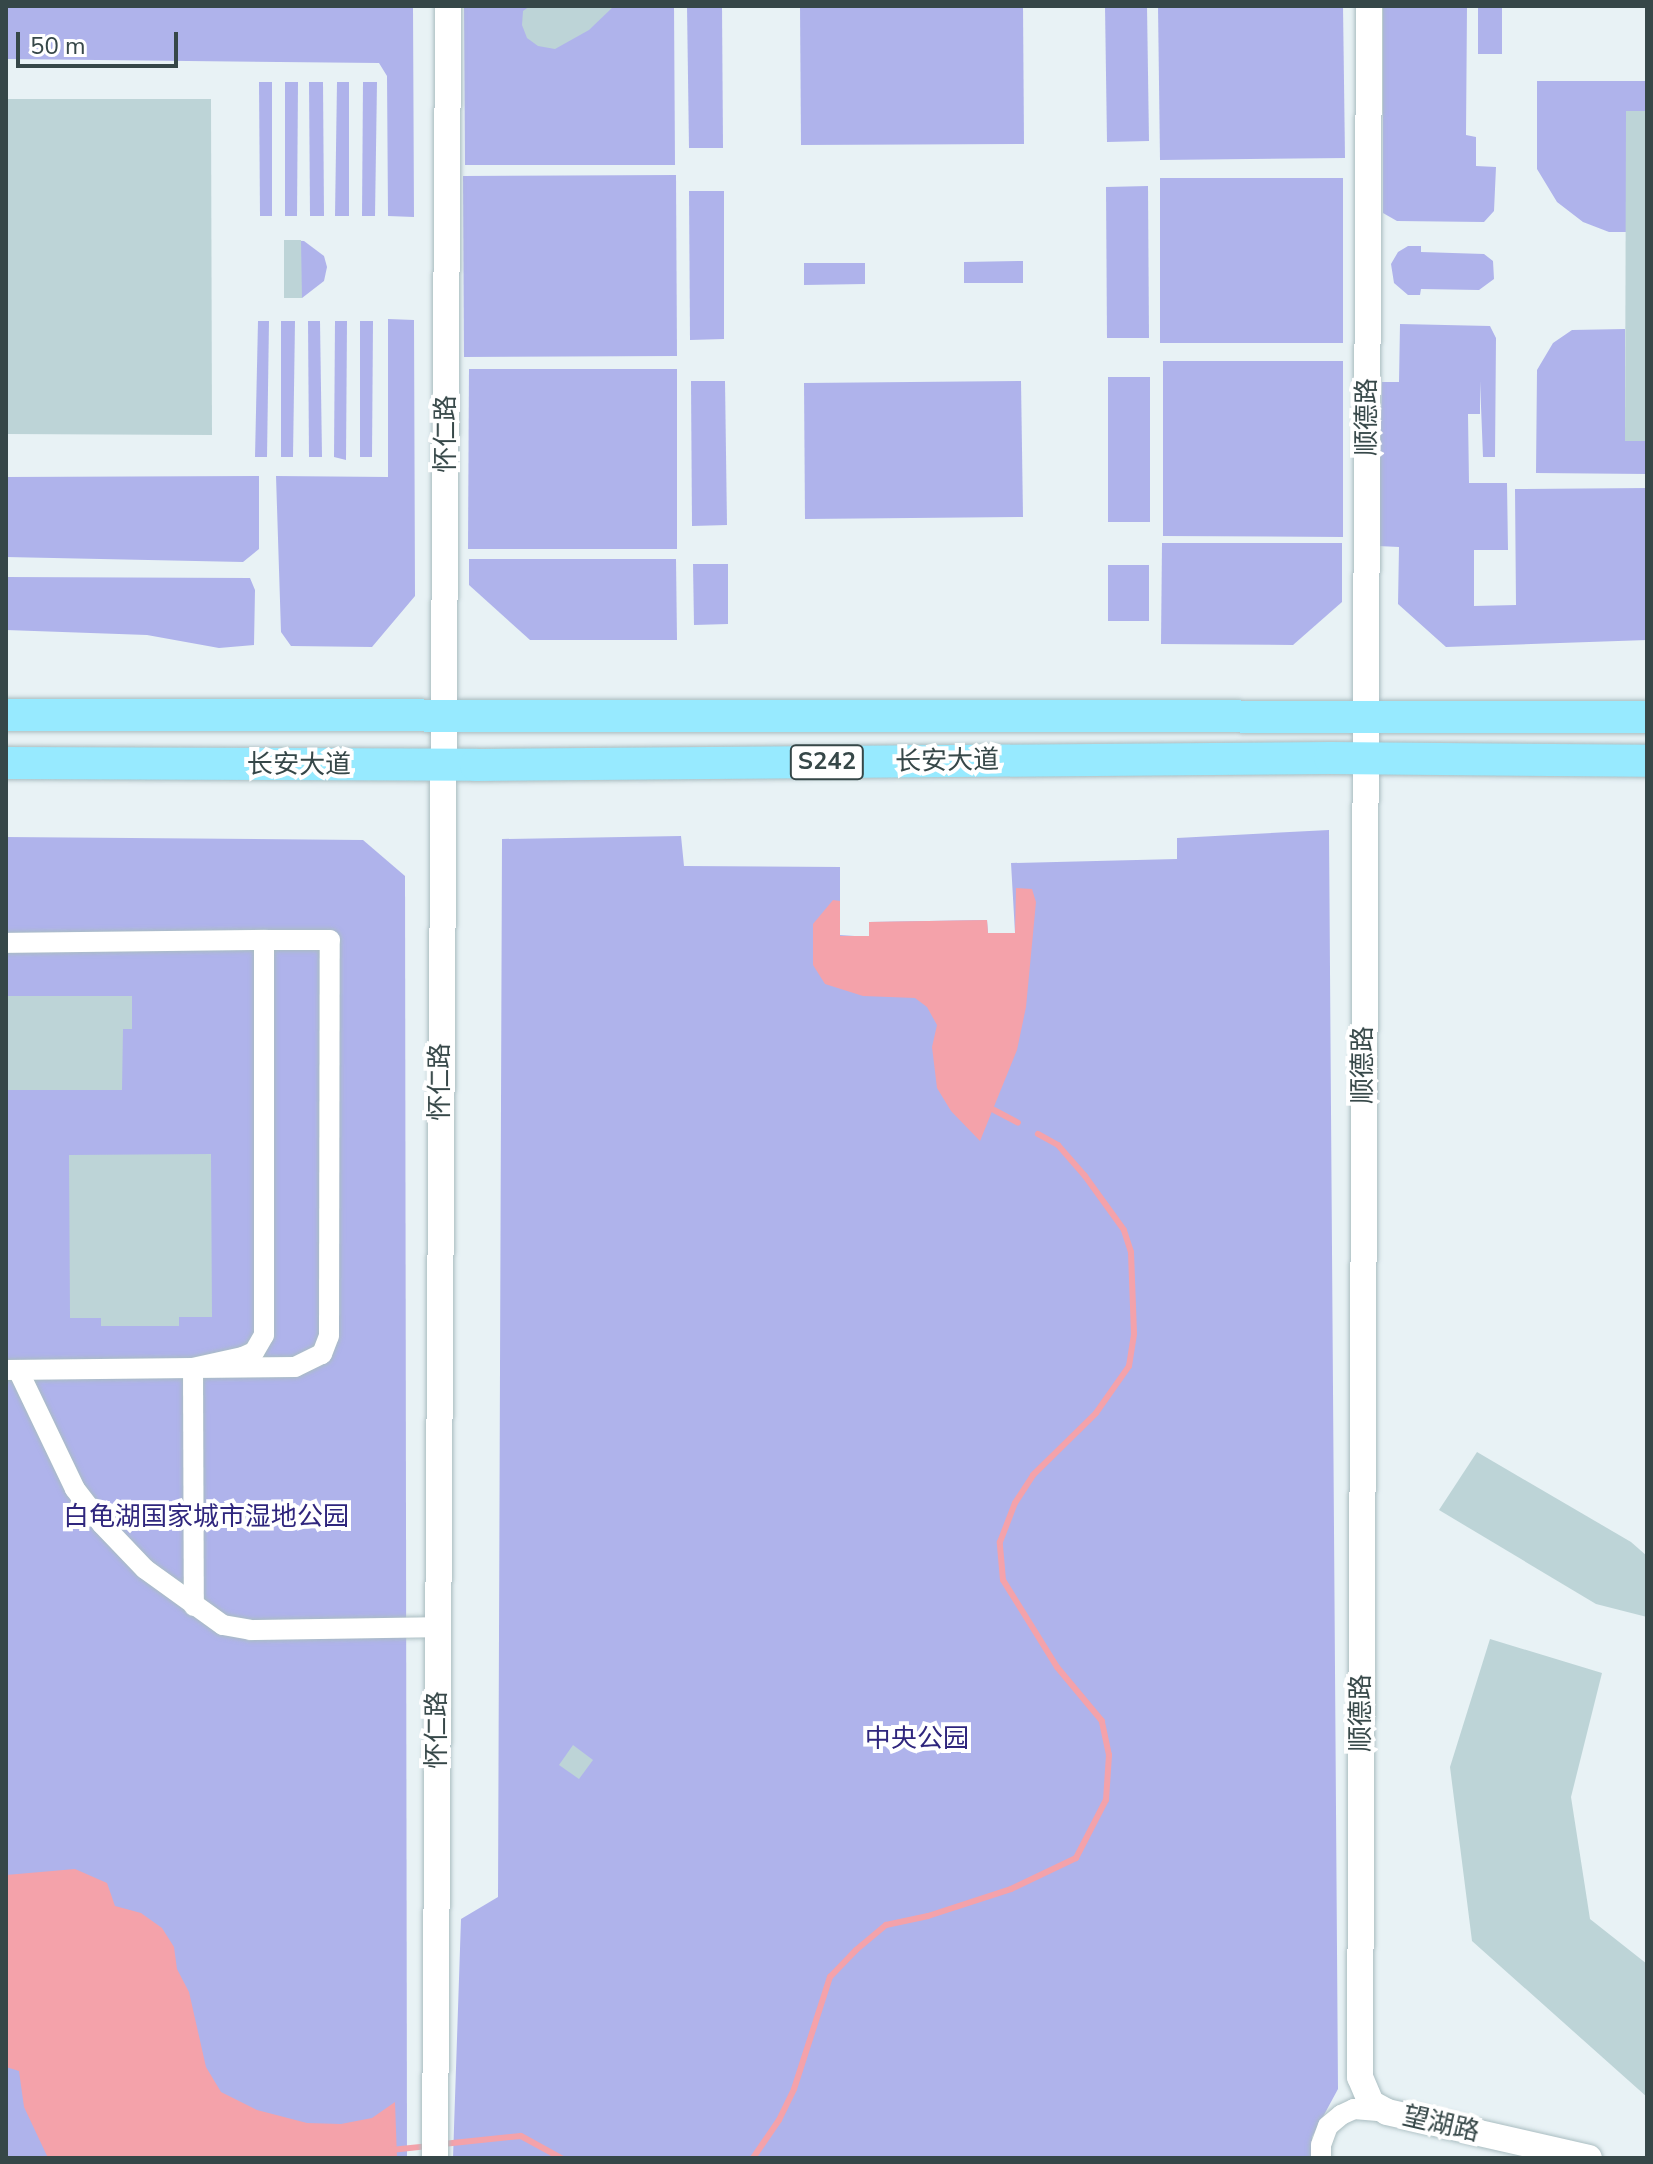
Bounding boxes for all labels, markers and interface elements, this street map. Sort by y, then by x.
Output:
scale bar [20,16,182,66]
text: 50 m [30,30,86,62]
street label: 顺德路 [1351,378,1383,456]
street label: 怀仁路 [430,395,462,473]
road number: S242 [789,742,865,782]
street label: 长安大道 [895,744,999,778]
street label: 长安大道 [247,749,351,781]
street label: 顺德路 [1347,1026,1379,1104]
street label: 怀仁路 [424,1043,456,1121]
park label: 白龟湖国家城市湿地公园 [63,1501,349,1533]
street label: 顺德路 [1345,1674,1377,1752]
street label: 怀仁路 [421,1691,453,1769]
park label: 中央公园 [865,1723,969,1755]
street label: 望湖路 [1399,2100,1483,2148]

